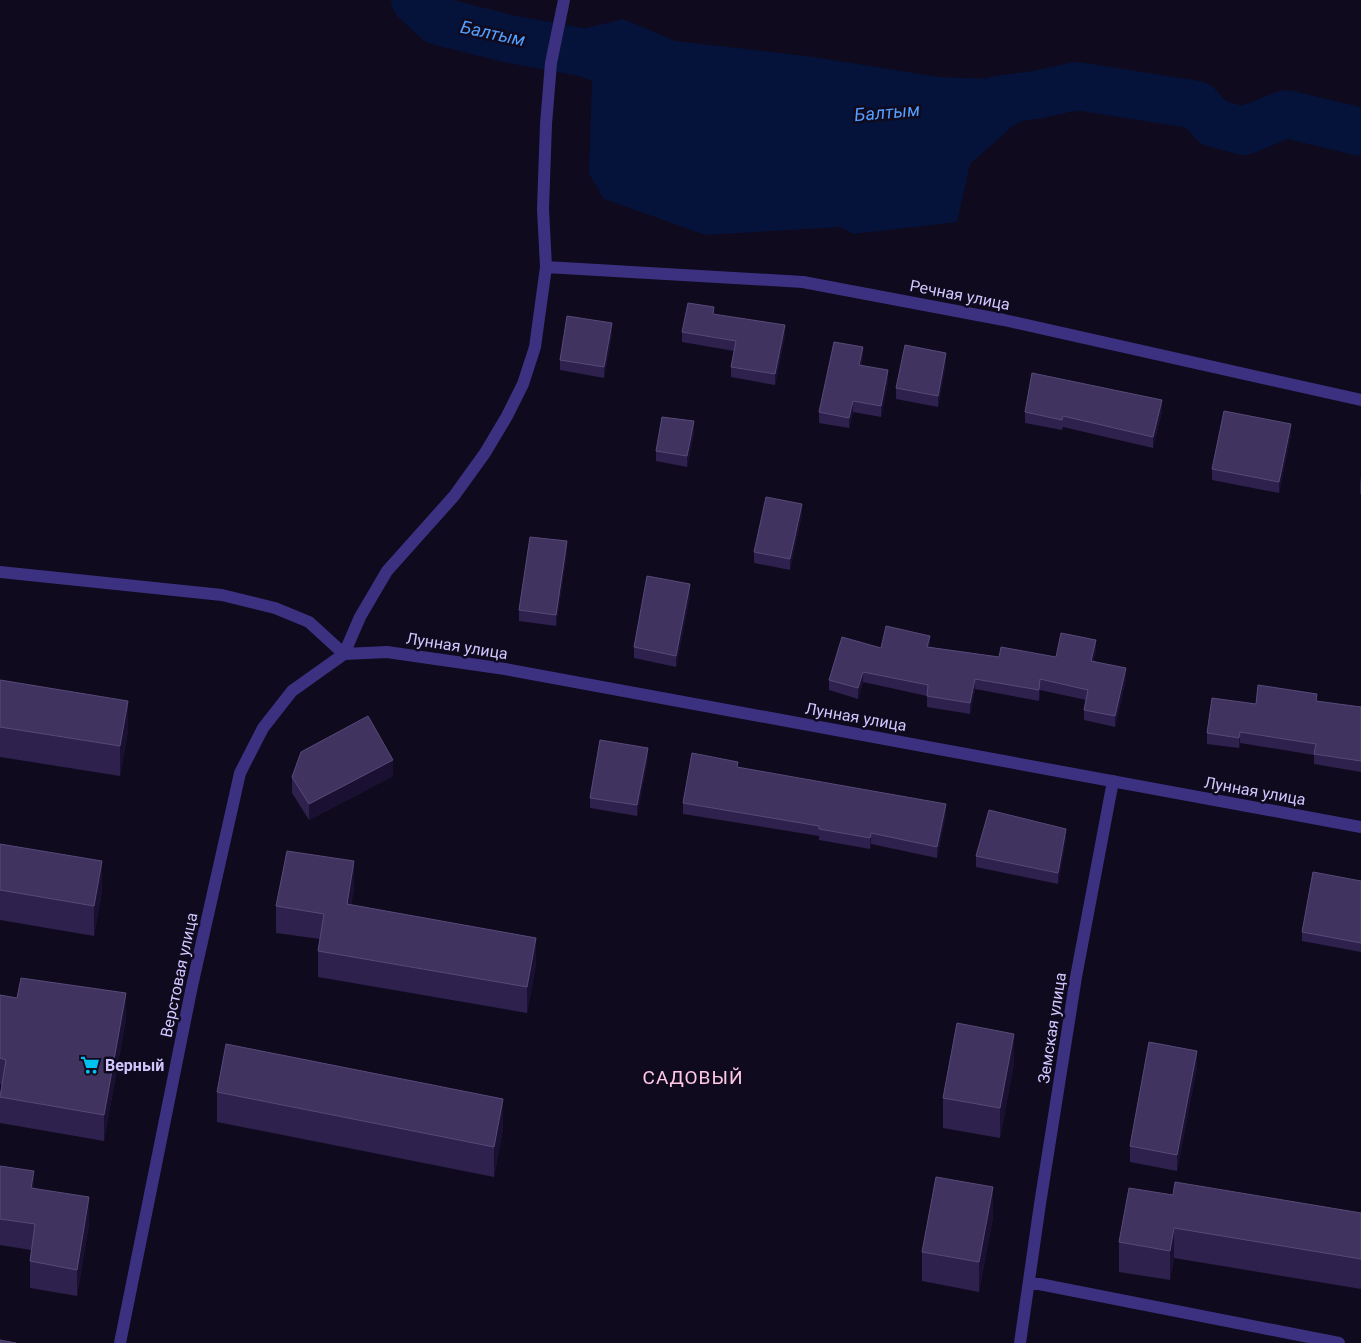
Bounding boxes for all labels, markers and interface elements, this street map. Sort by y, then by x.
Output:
water label: Балтым [459,16,527,50]
water label: Балтым [853,99,921,125]
street label: Речная улица [908,276,1012,314]
street label: Лунная улица [405,629,509,663]
street label: Лунная улица [804,699,908,735]
street label: Лунная улица [1203,773,1307,809]
street label: Верстовая улица [157,911,201,1039]
street label: Земская улица [1034,971,1070,1085]
supermarket icon: Верный [79,1054,101,1076]
place label: Верный [105,1056,164,1075]
district label: САДОВЫЙ [643,1066,743,1089]

